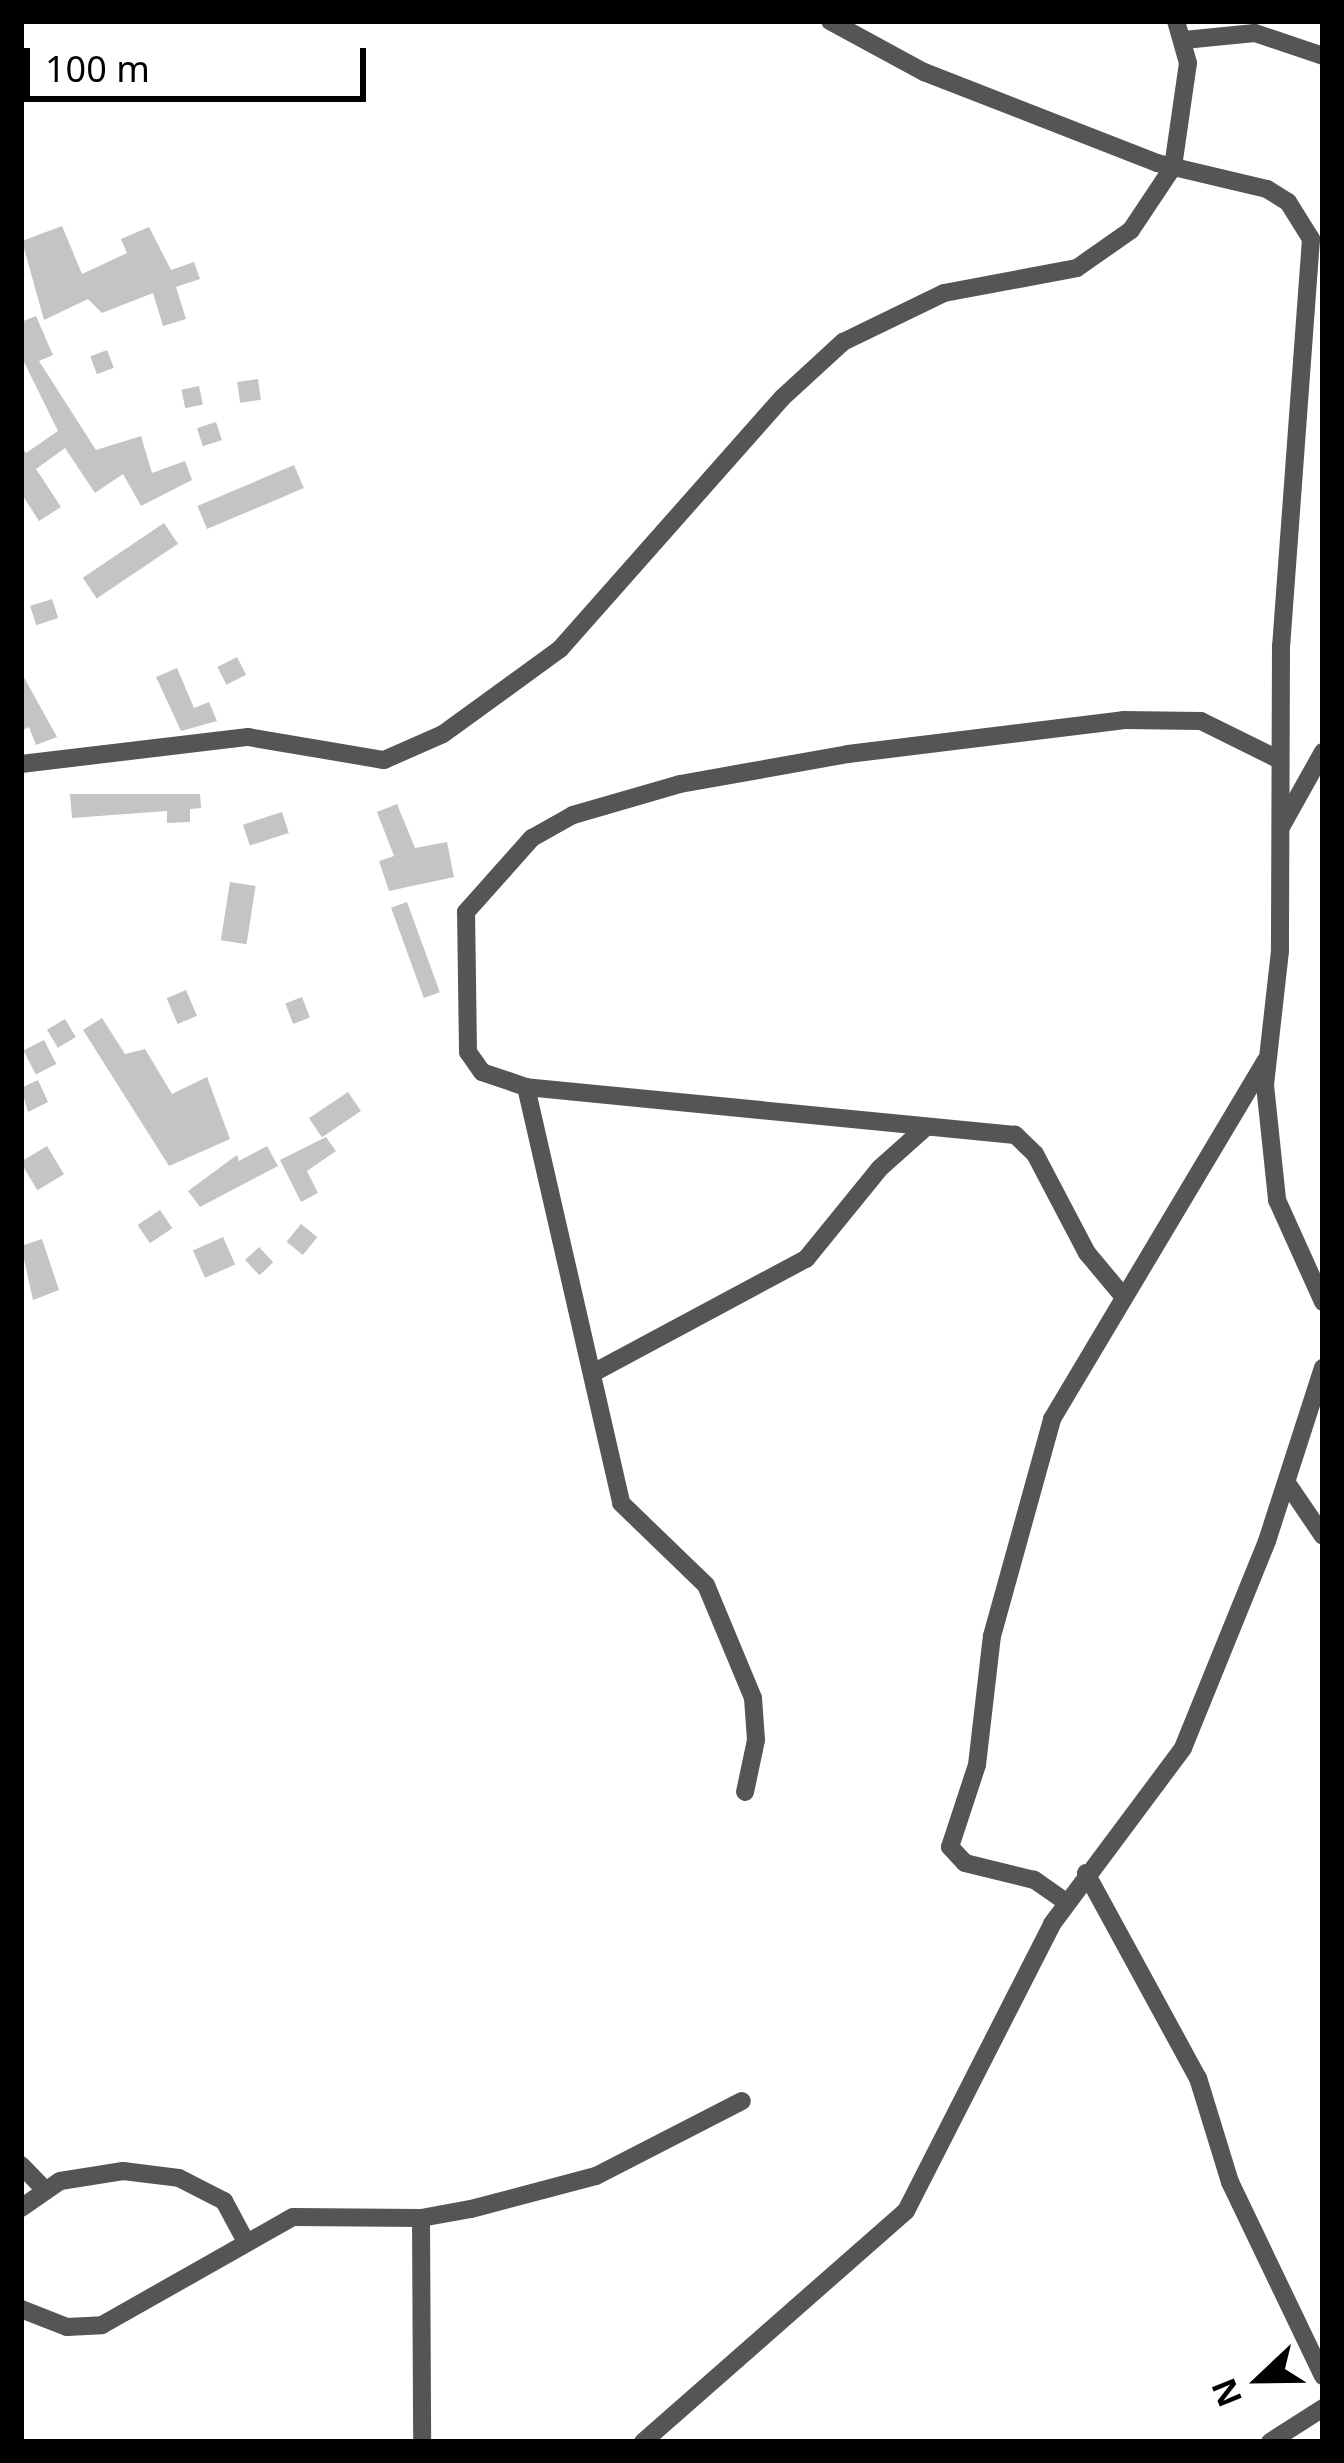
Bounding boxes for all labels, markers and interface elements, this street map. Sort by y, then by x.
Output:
scale bar [30,24,372,98]
text: 100 m [45,44,150,93]
north arrow [1200,2319,1320,2439]
text: N [1200,2372,1252,2414]

